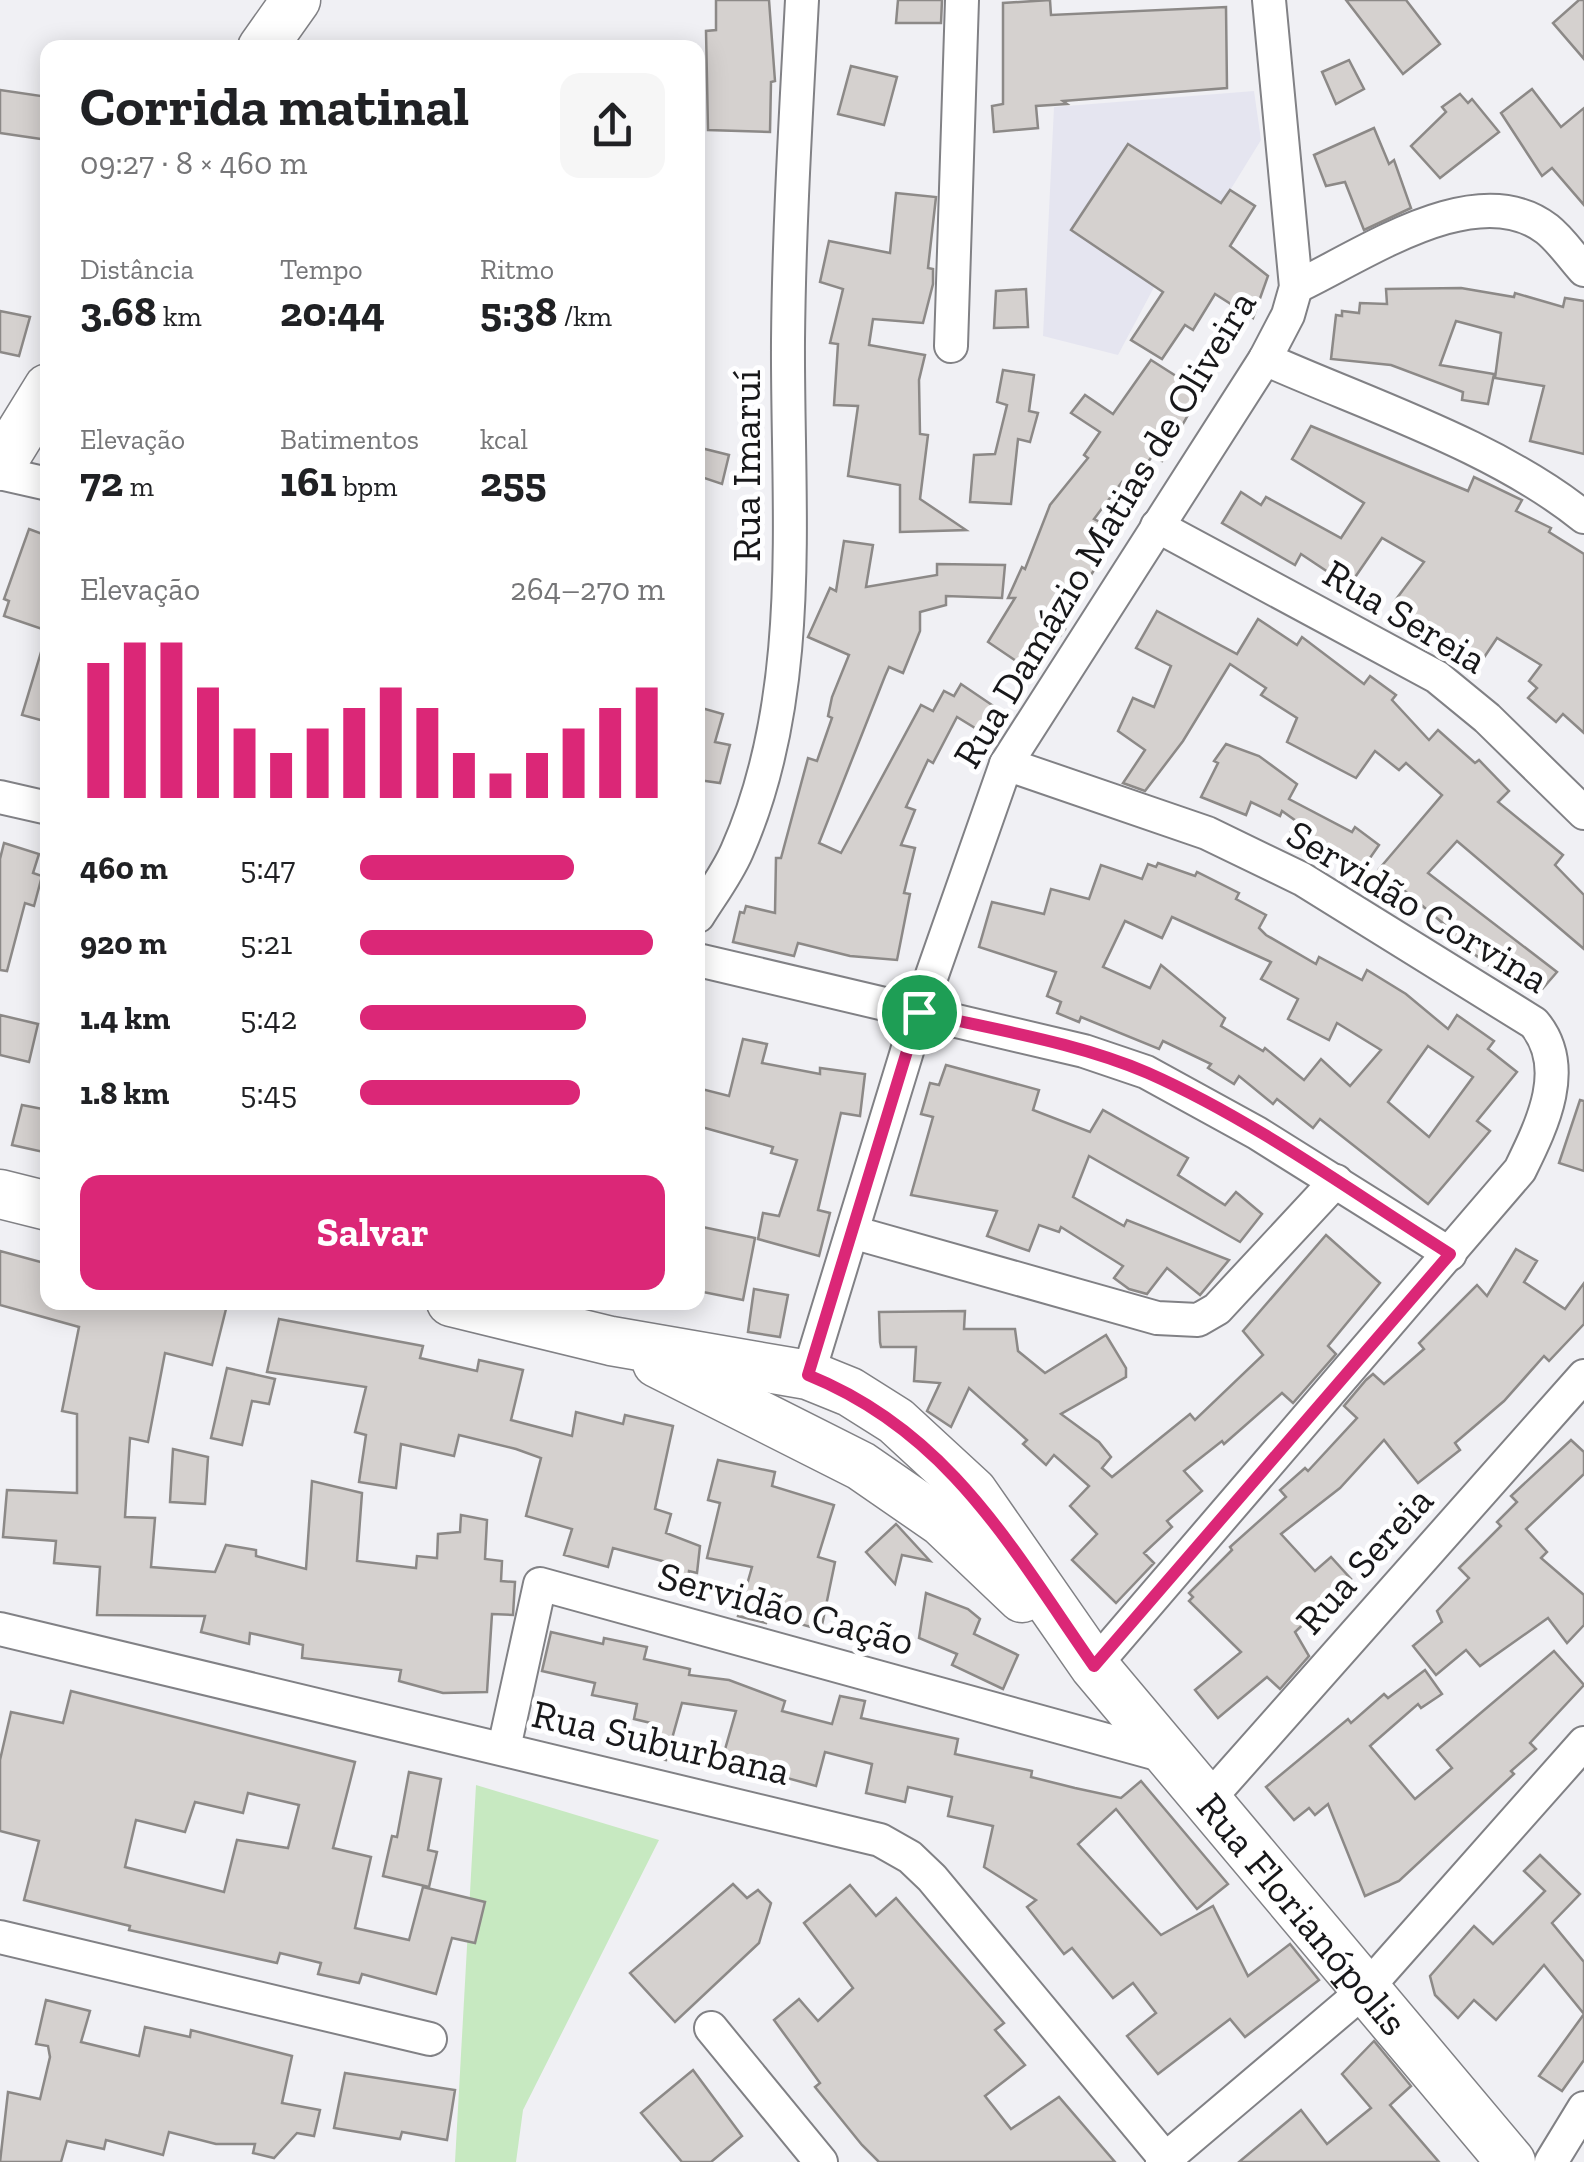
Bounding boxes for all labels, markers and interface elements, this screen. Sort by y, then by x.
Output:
text: Corrida matinal [80,73,469,139]
button: share [560,73,665,178]
text: 09:27 · 8 × 460 m [80,144,307,182]
text: Distância [80,253,194,286]
text: Tempo [280,253,363,286]
text: Ritmo [480,253,554,286]
street label: Rua Damázio Matias de Oliveira [942,282,1266,776]
text: 3.68 [80,286,157,337]
text: 20:44 [280,286,385,337]
text: 5:38 [480,286,557,337]
text: km [157,300,202,333]
text: /km [557,300,612,333]
street label: Rua Imaruí [722,370,770,562]
text: Elevação [80,423,185,456]
text: Batimentos [280,423,419,456]
text: kcal [480,423,528,456]
text: 72 [80,456,123,507]
text: 161 [280,456,336,507]
text: 255 [480,456,546,507]
text: m [123,470,154,503]
text: bpm [336,470,397,503]
street label: Rua Sereia [1315,549,1495,683]
text: Elevação [80,570,200,608]
text: 264–270 m [510,570,665,608]
street label: Servidão Corvina [1279,809,1557,1003]
text: 460 m [80,849,168,887]
text: 5:47 [240,849,295,887]
text: 920 m [80,924,167,962]
text: 5:21 [240,924,292,962]
pin [877,970,962,1055]
icon: arrive [892,985,947,1040]
text: 1.4 km [80,999,170,1037]
text: 5:42 [240,999,297,1037]
text: 1.8 km [80,1074,169,1112]
text: 5:45 [240,1074,297,1112]
button: Salvar [80,1175,665,1290]
street label: Rua Sereia [1285,1476,1443,1644]
street label: Servidão Cação [653,1551,919,1665]
street label: Rua Suburbana [528,1689,794,1795]
street label: Rua Florianópolis [1187,1783,1418,2045]

